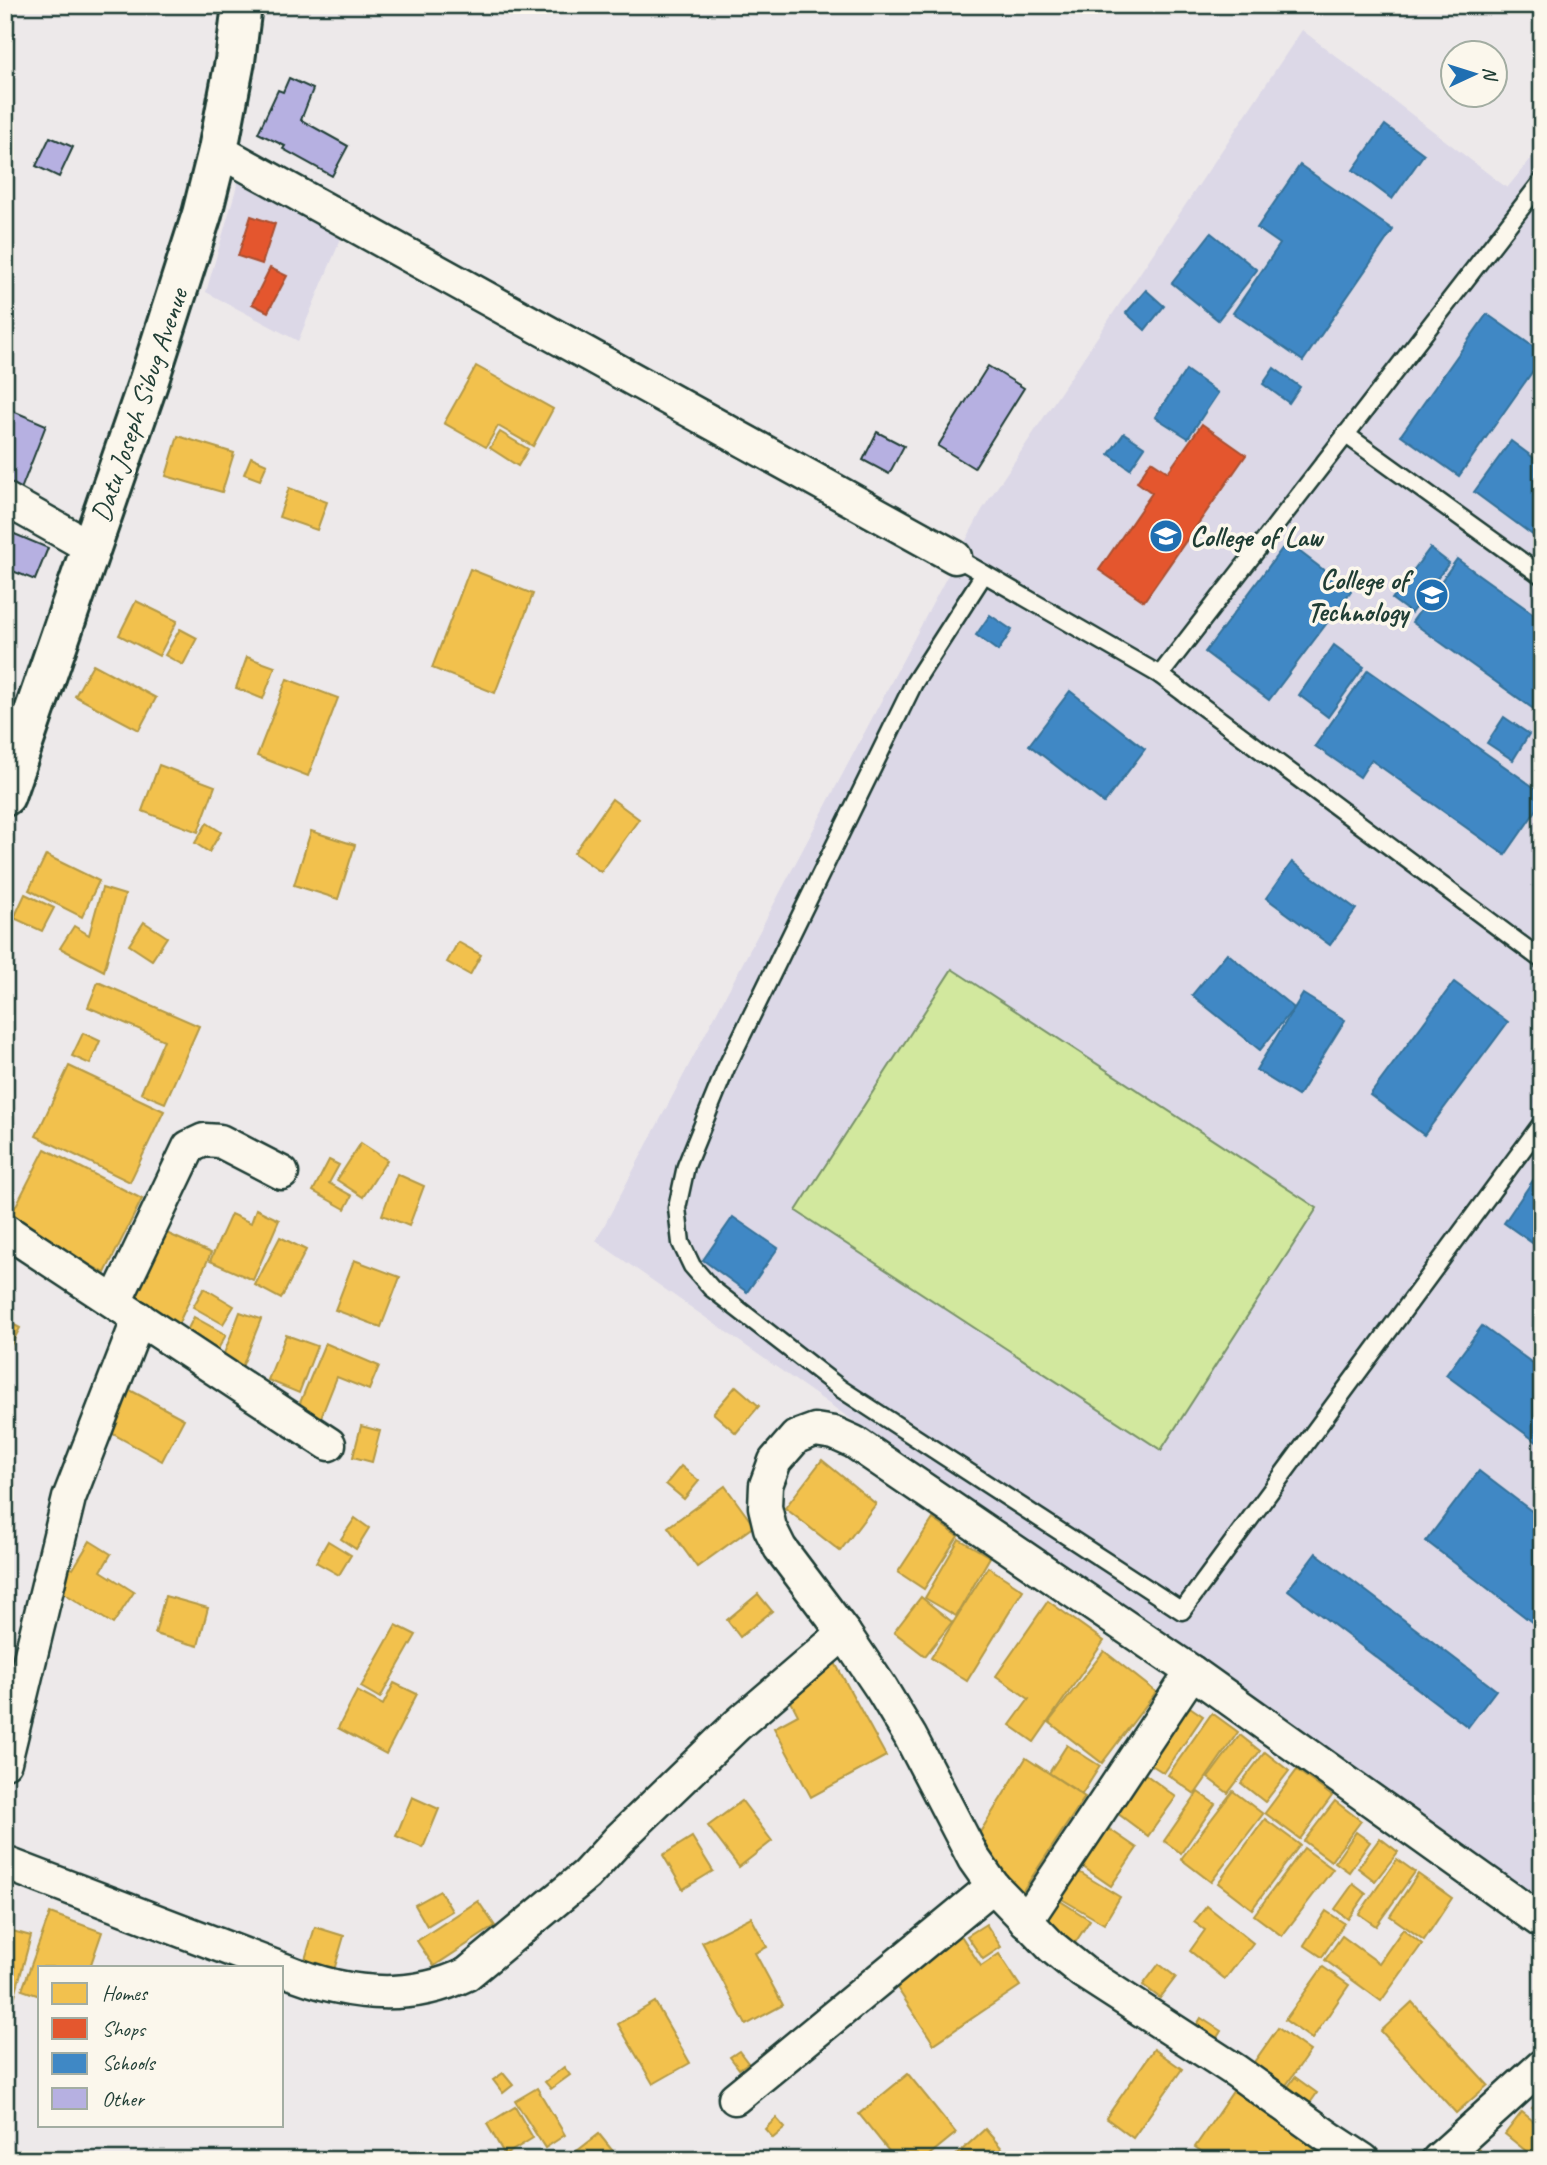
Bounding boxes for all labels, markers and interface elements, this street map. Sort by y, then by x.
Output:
north arrow [1438,38,1508,108]
text: N [1478,66,1503,83]
street label: Datu Joseph Sibug Avenue [83,282,196,526]
school or university icon: College of Law [1147,517,1185,555]
place label: College of Law [1190,519,1325,554]
place label: College of Technology [1307,562,1415,629]
school or university icon: College of Technology [1413,576,1451,614]
legend [38,1966,284,2126]
text: Homes [102,1980,149,2006]
text: Shops [102,2016,147,2042]
text: Schools [102,2050,156,2076]
text: Other [102,2086,145,2112]

